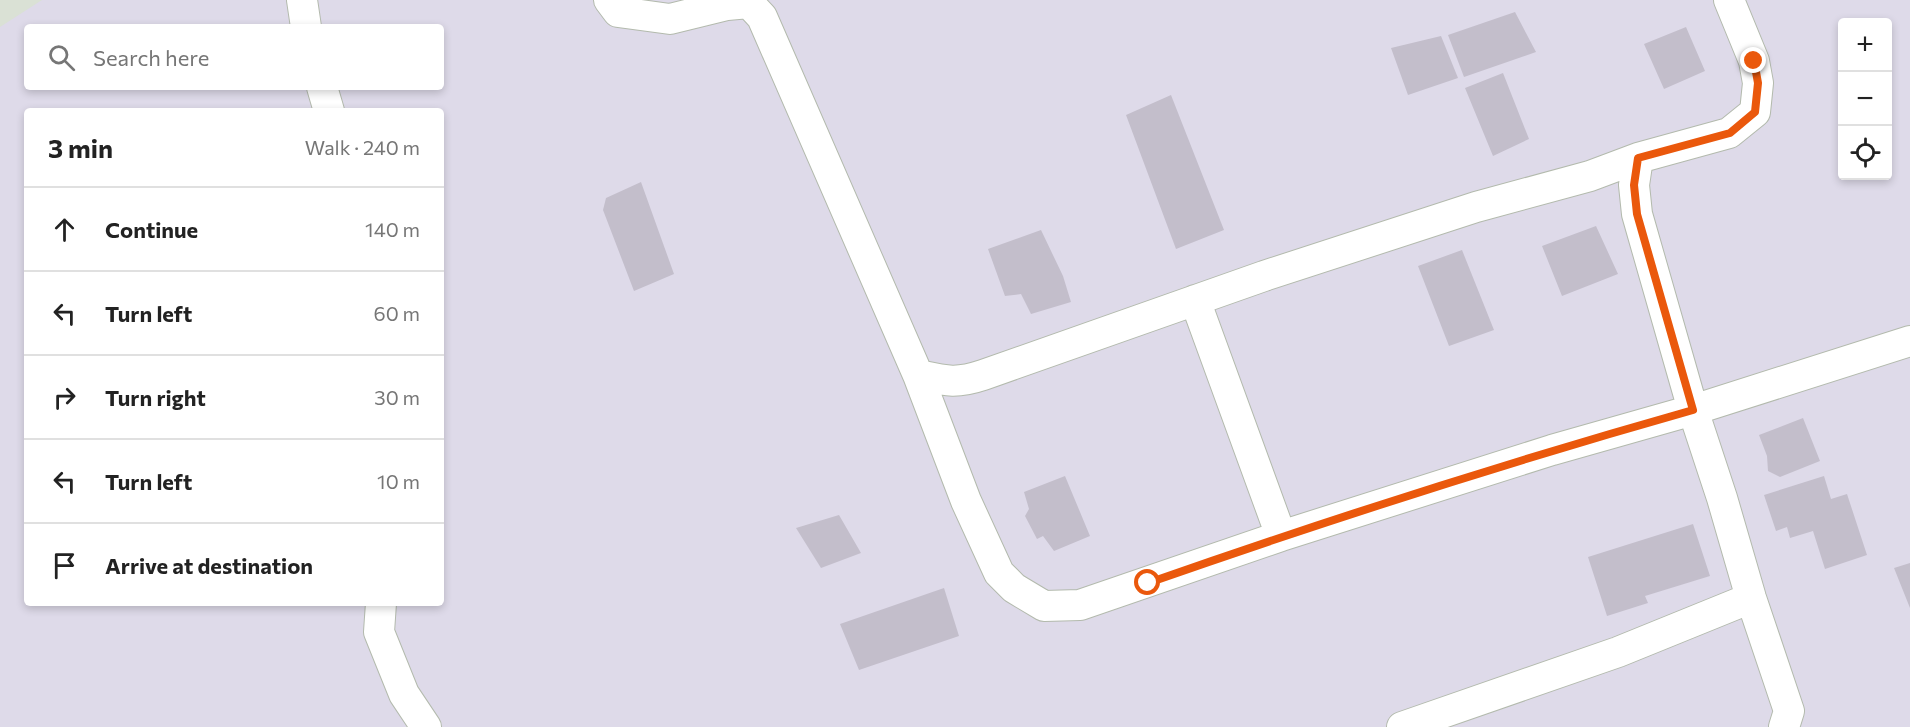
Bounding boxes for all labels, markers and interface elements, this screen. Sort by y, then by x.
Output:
map controls [1838,18,1892,180]
button: + [1838,18,1892,72]
search box [24,24,444,90]
icon: search [45,41,78,74]
text: Search here [93,44,209,71]
route end [1740,47,1766,73]
button: − [1838,72,1892,126]
button: locate [1838,126,1892,180]
text: 3 min [48,132,113,163]
text: Walk · 240 m [305,135,420,159]
icon: ahead [48,213,81,246]
text: Continue [105,216,198,243]
text: 140 m [365,217,420,241]
icon: left [48,297,81,330]
text: Turn left [105,300,192,327]
text: 60 m [374,301,420,325]
icon: right [48,381,81,414]
text: Turn right [105,384,206,411]
text: 30 m [374,385,420,409]
icon: left [48,465,81,498]
text: Turn left [105,468,192,495]
text: 10 m [377,469,420,493]
icon: arrive [48,549,81,582]
text: Arrive at destination [105,552,313,579]
route start [1134,569,1160,595]

